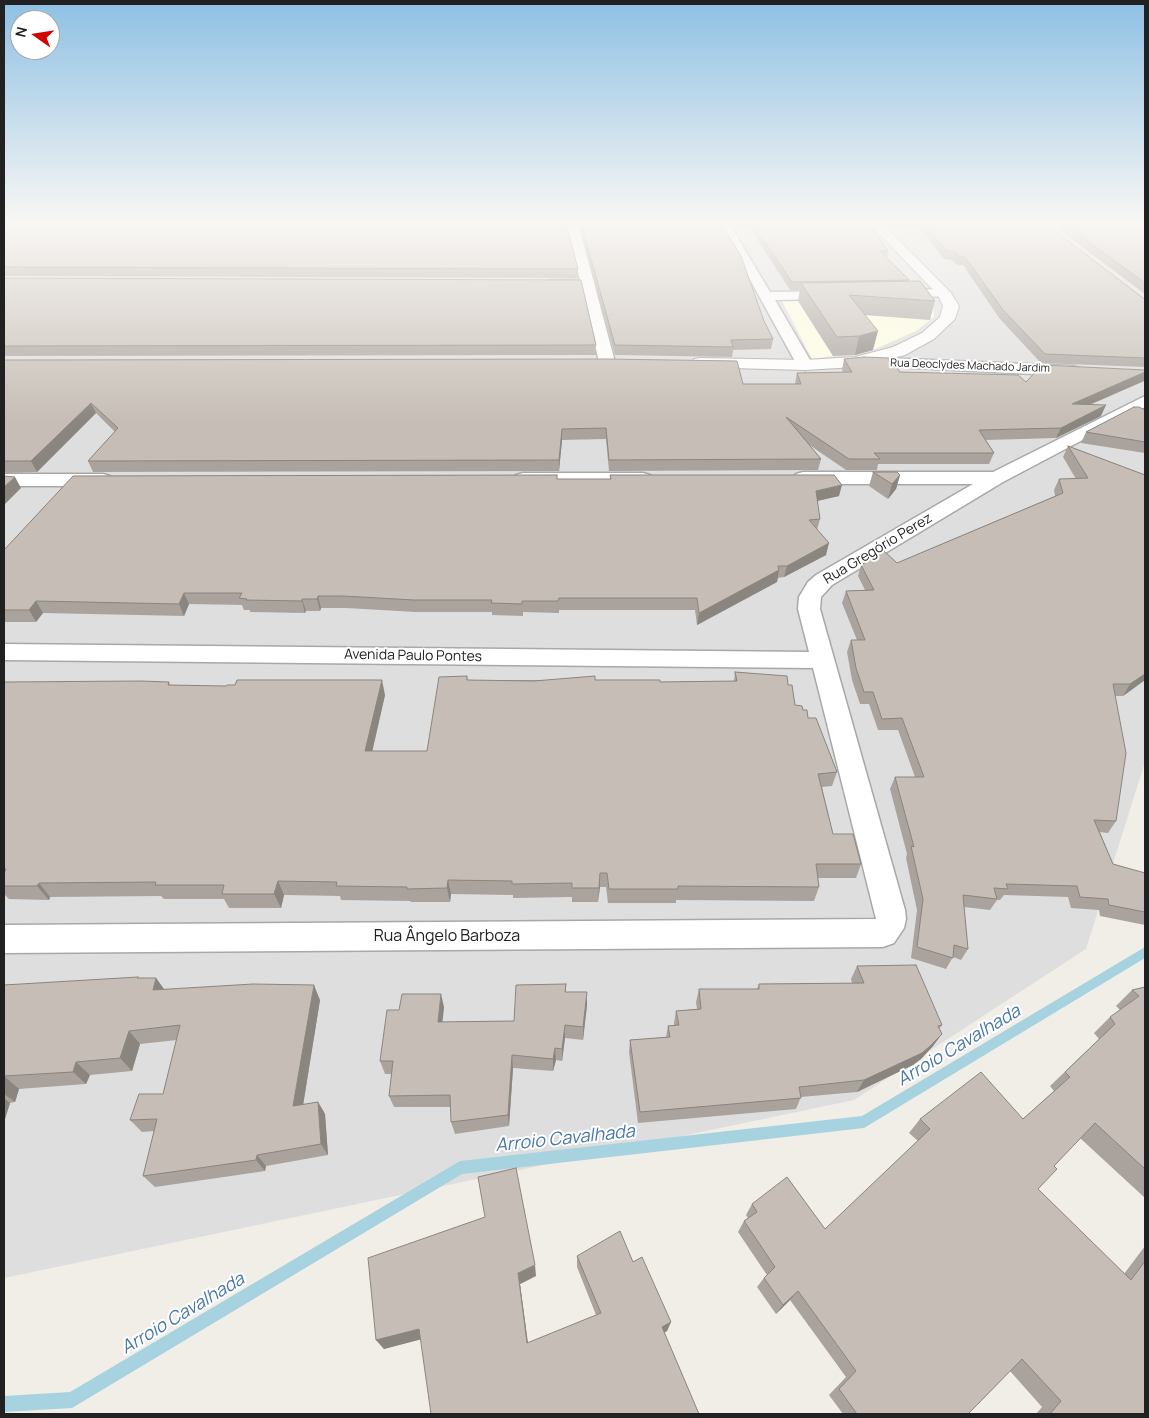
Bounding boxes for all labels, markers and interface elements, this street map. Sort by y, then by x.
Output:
north arrow [10,10,60,60]
text: N [10,25,31,39]
street label: Rua Deoclydes Machado Jardim [890,357,1050,375]
street label: Rua Gregório Perez [821,510,935,588]
street label: Avenida Paulo Pontes [344,646,482,666]
street label: Rua Ângelo Barboza [374,927,520,947]
water label: Arroio Cavalhada [893,1001,1025,1091]
water label: Arroio Cavalhada [494,1121,636,1157]
water label: Arroio Cavalhada [117,1269,249,1359]

